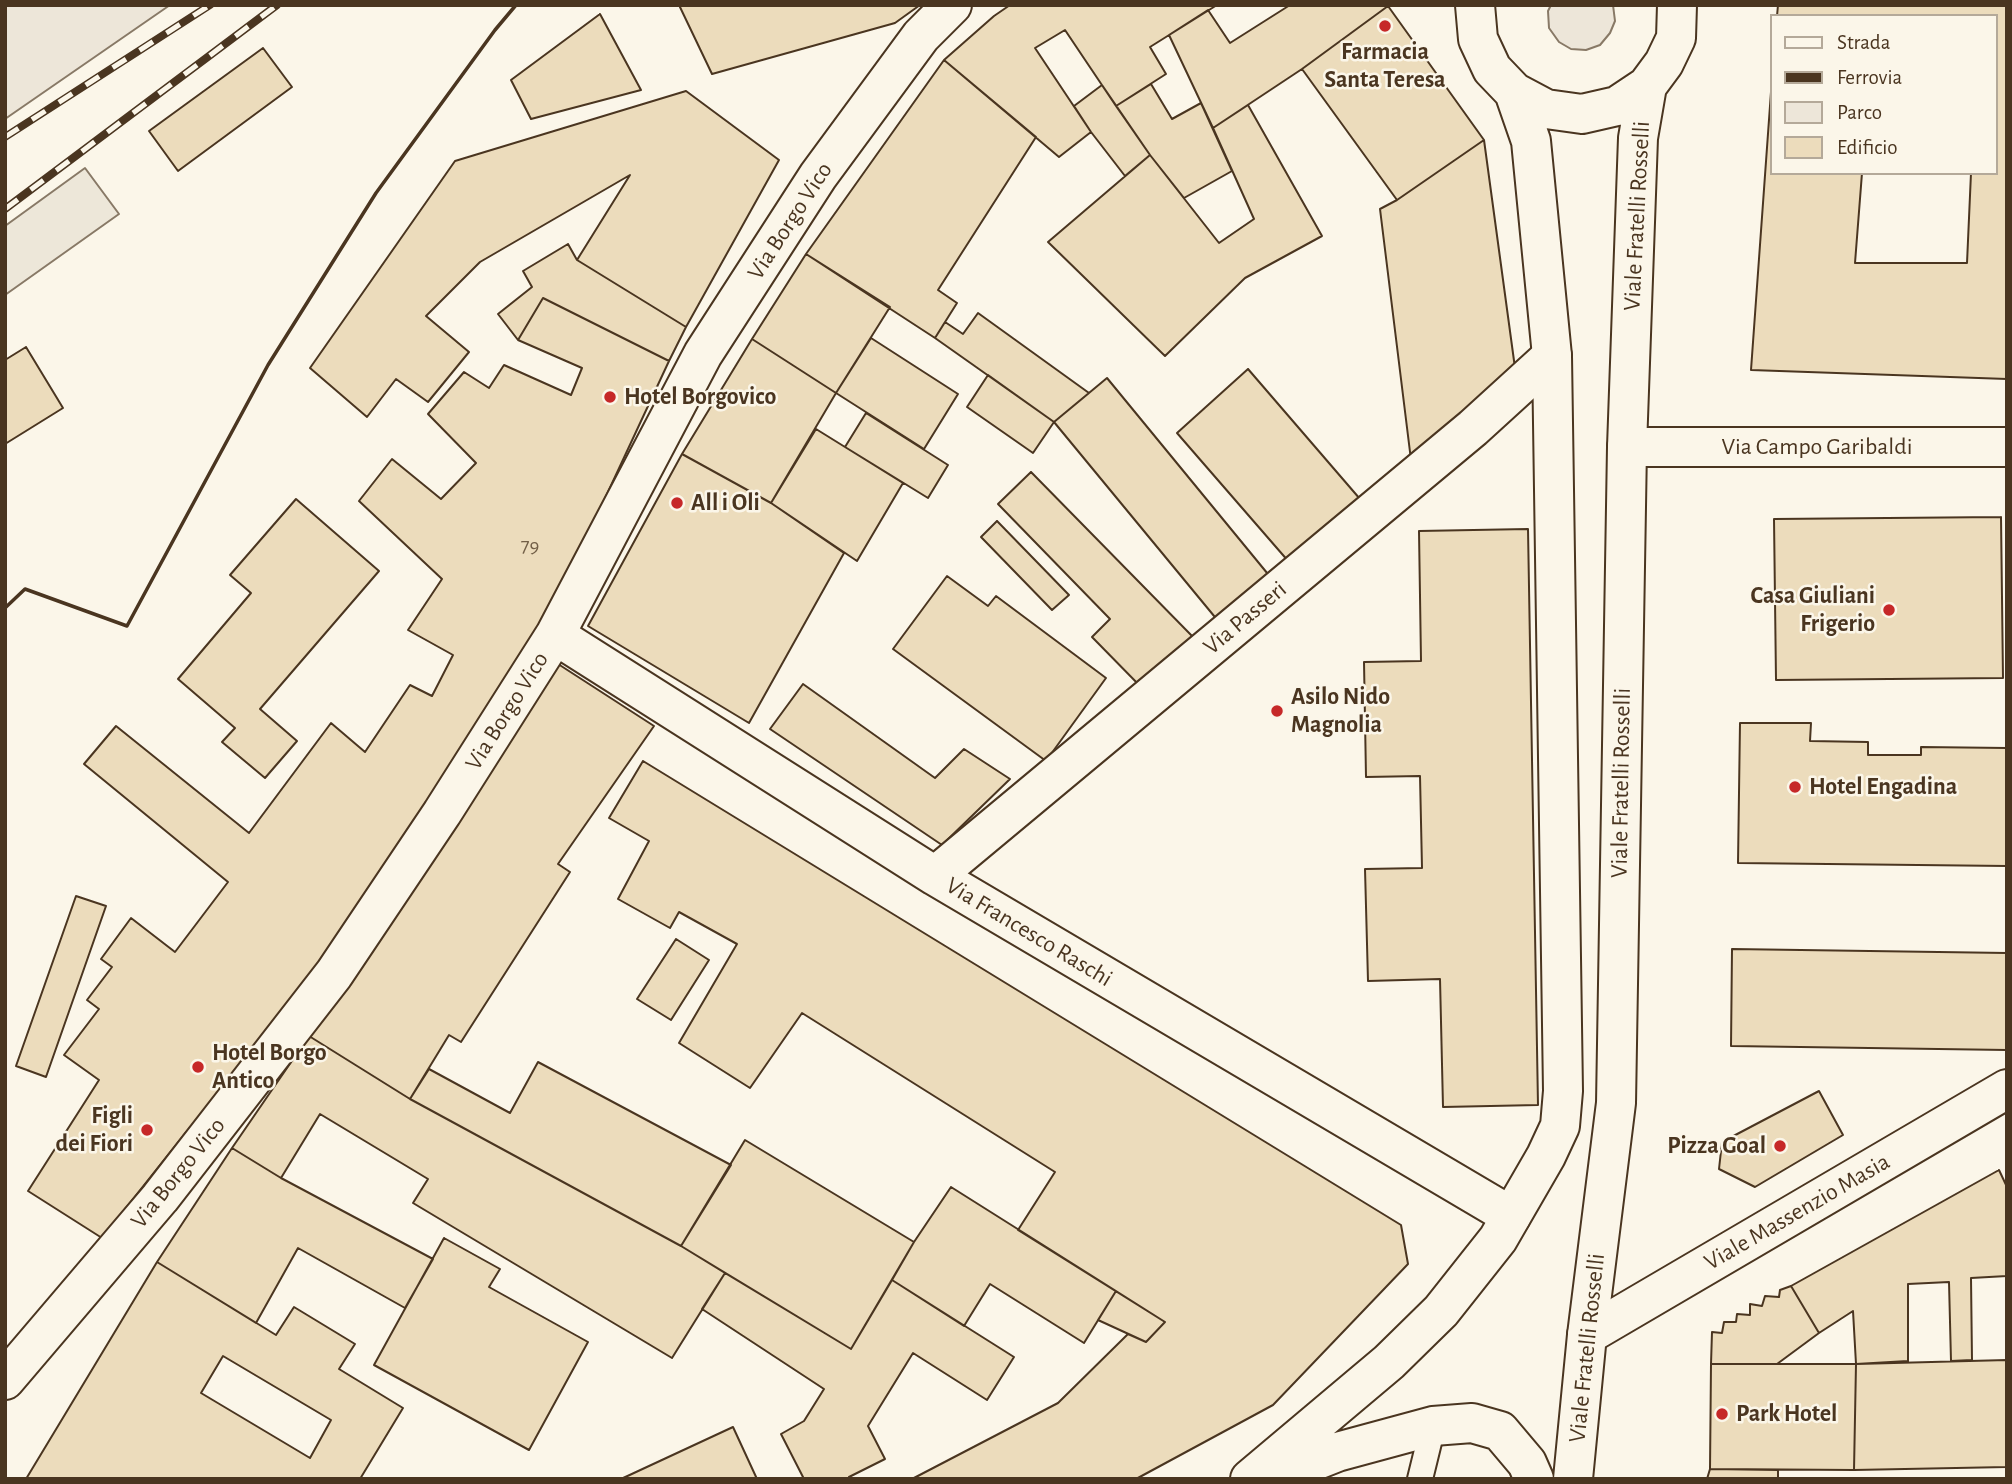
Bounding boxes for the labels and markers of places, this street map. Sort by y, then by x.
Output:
marker: Farmacia Santa Teresa [1377,18,1393,34]
place label: Farmacia Santa Teresa [1324,38,1446,94]
place label: Hotel Borgovico [624,383,776,411]
marker: Hotel Borgovico [602,389,618,405]
place label: All i Oli [691,489,760,517]
marker: All i Oli [669,495,685,511]
place label: Casa Giuliani Frigerio [1751,582,1875,638]
marker: Casa Giuliani Frigerio [1881,602,1897,618]
place label: Asilo Nido Magnolia [1291,683,1390,739]
marker: Asilo Nido Magnolia [1269,703,1285,719]
place label: Hotel Engadina [1809,773,1957,801]
marker: Hotel Engadina [1787,779,1803,795]
place label: Hotel Borgo Antico [212,1039,327,1095]
marker: Hotel Borgo Antico [190,1059,206,1075]
place label: Figli dei Fiori [56,1102,133,1158]
marker: Figli dei Fiori [139,1122,155,1138]
place label: Pizza Goal [1667,1132,1766,1160]
marker: Pizza Goal [1772,1138,1788,1154]
place label: Park Hotel [1736,1400,1837,1428]
marker: Park Hotel [1714,1406,1730,1422]

